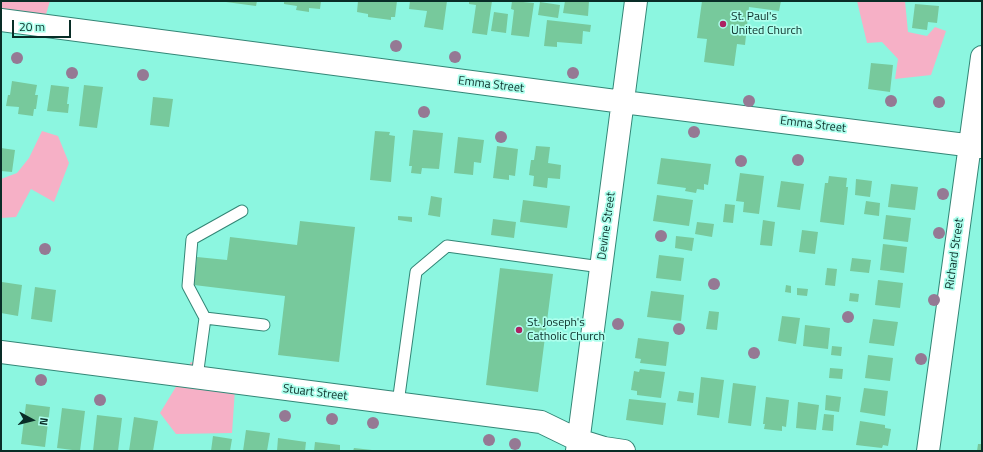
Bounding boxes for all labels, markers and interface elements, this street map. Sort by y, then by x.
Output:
place label: St. Paul's United Church [731,10,802,38]
scale bar [14,12,73,38]
text: 20 m [19,17,45,36]
marker: St. Paul's United Church [718,19,728,29]
street label: Emma Street [457,74,525,96]
street label: Emma Street [779,114,847,136]
street label: Devine Street [595,191,619,261]
street label: Richard Street [943,218,967,290]
place label: St. Joseph's Catholic Church [527,316,605,344]
marker: St. Joseph's Catholic Church [514,325,524,335]
street label: Stuart Street [282,382,348,404]
north arrow [12,400,52,440]
text: N [36,417,52,426]

